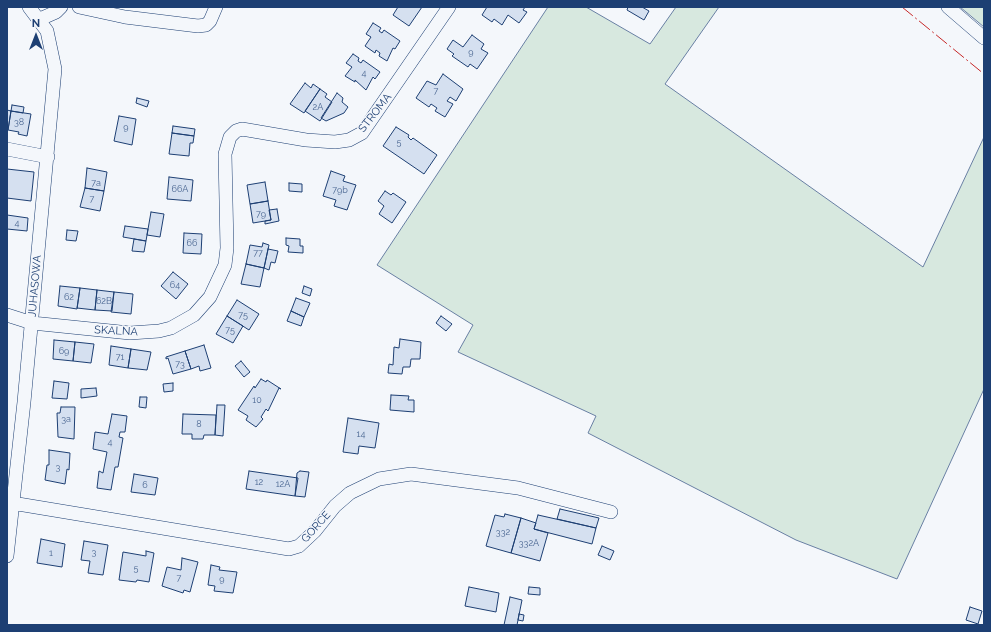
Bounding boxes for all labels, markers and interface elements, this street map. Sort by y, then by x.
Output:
north arrow [16,16,56,56]
text: N [32,17,40,30]
house number: 9 [468,47,474,57]
house number: 4 [362,68,366,78]
house number: 7 [434,86,438,96]
street label: STROMA [356,91,394,135]
house number: 2A [313,102,323,112]
house number: 38 [14,117,24,127]
house number: 9 [123,122,129,132]
house number: 5 [397,137,401,147]
house number: 7a [91,178,101,188]
house number: 66A [172,184,188,194]
house number: 79b [332,185,348,195]
house number: 7 [90,194,94,204]
house number: 79 [256,209,266,219]
house number: 4 [15,218,19,228]
house number: 66 [187,238,197,248]
house number: 77 [253,248,263,258]
street label: JUHASOWA [26,255,44,317]
house number: 64 [170,280,180,290]
house number: 62 [64,292,74,302]
house number: 62B [96,296,112,306]
house number: 75 [238,310,248,320]
street label: SKALNA [94,323,138,339]
house number: 75 [225,325,235,335]
house number: 69 [59,346,69,356]
house number: 71 [116,352,124,362]
house number: 73 [175,359,185,369]
house number: 10 [252,395,262,405]
house number: 3a [61,414,71,424]
house number: 8 [196,419,202,429]
house number: 14 [357,429,365,439]
house number: 4 [108,437,112,447]
house number: 3 [56,462,60,472]
house number: 12 [255,477,263,487]
house number: 12A [276,479,290,489]
house number: 6 [142,480,148,490]
street label: GORCE [299,509,333,545]
house number: 332 [496,527,510,537]
house number: 332A [519,538,539,548]
house number: 3 [92,547,96,557]
house number: 1 [49,548,53,558]
house number: 5 [134,563,138,573]
house number: 7 [177,573,181,583]
house number: 9 [219,574,225,584]

